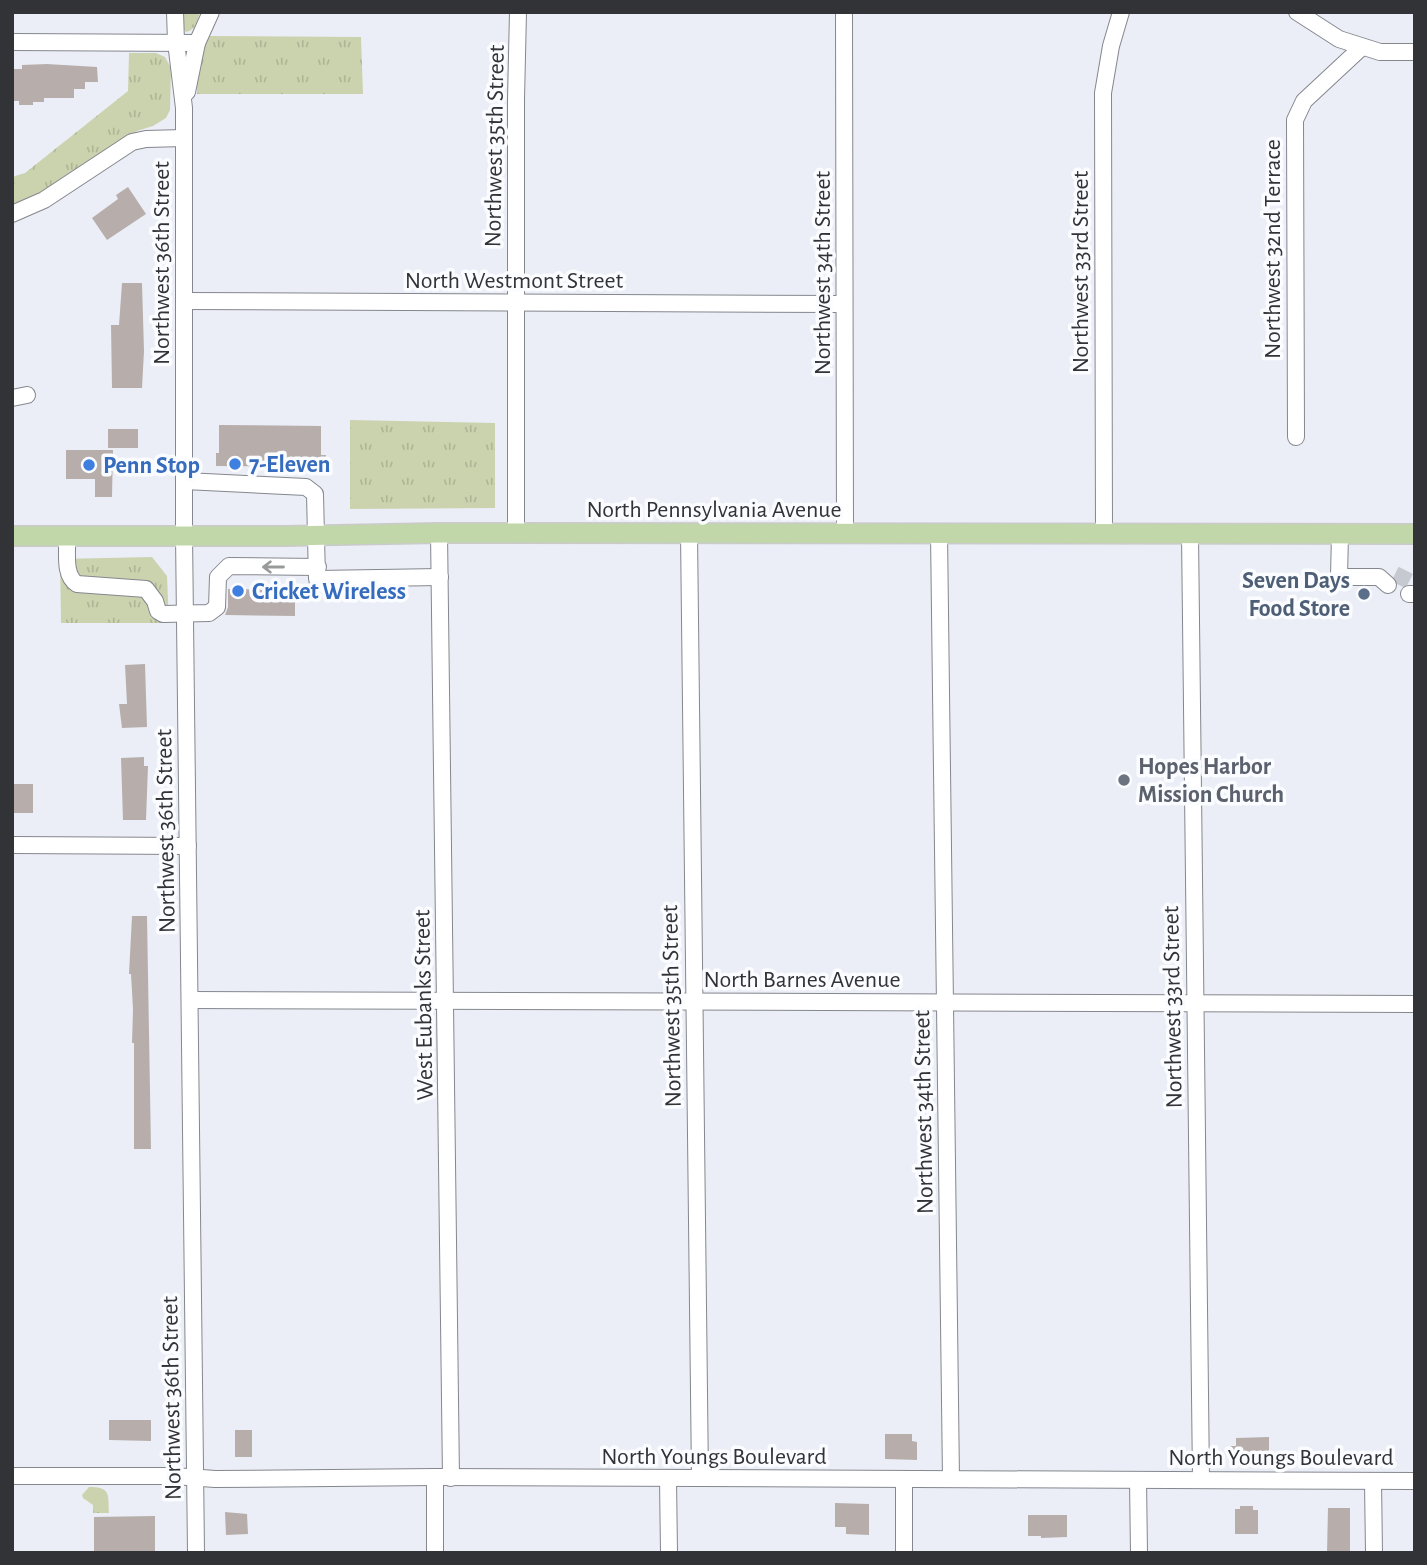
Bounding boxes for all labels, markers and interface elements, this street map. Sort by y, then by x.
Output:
street label: Northwest 35th Street [481,44,509,248]
street label: Northwest 32nd Terrace [1261,139,1285,359]
street label: Northwest 36th Street [150,161,174,365]
street label: Northwest 33rd Street [1069,170,1093,373]
street label: Northwest 34th Street [811,171,835,375]
street label: North Westmont Street [405,269,624,293]
place label: 7-Eleven [249,453,330,477]
place label: Penn Stop [103,454,200,478]
marker: 7-Eleven [227,456,243,472]
marker: Penn Stop [81,457,97,473]
street label: North Pennsylvania Avenue [586,498,842,522]
one-way arrow [262,560,285,574]
place label: Seven Days Food Store [1242,569,1350,621]
place label: Cricket Wireless [252,580,406,604]
marker: Cricket Wireless [230,583,246,599]
marker: Seven Days Food Store [1356,586,1372,602]
street label: Northwest 36th Street [152,728,180,933]
place label: Hopes Harbor Mission Church [1138,755,1284,807]
marker: Hopes Harbor Mission Church [1116,772,1132,788]
street label: Northwest 35th Street [658,904,686,1108]
street label: Northwest 33rd Street [1159,905,1187,1109]
street label: West Eubanks Street [410,909,438,1101]
street label: North Barnes Avenue [703,968,901,992]
street label: Northwest 34th Street [910,1009,938,1214]
street label: Northwest 36th Street [158,1295,186,1500]
street label: North Youngs Boulevard [601,1445,827,1469]
street label: North Youngs Boulevard [1168,1446,1394,1470]

